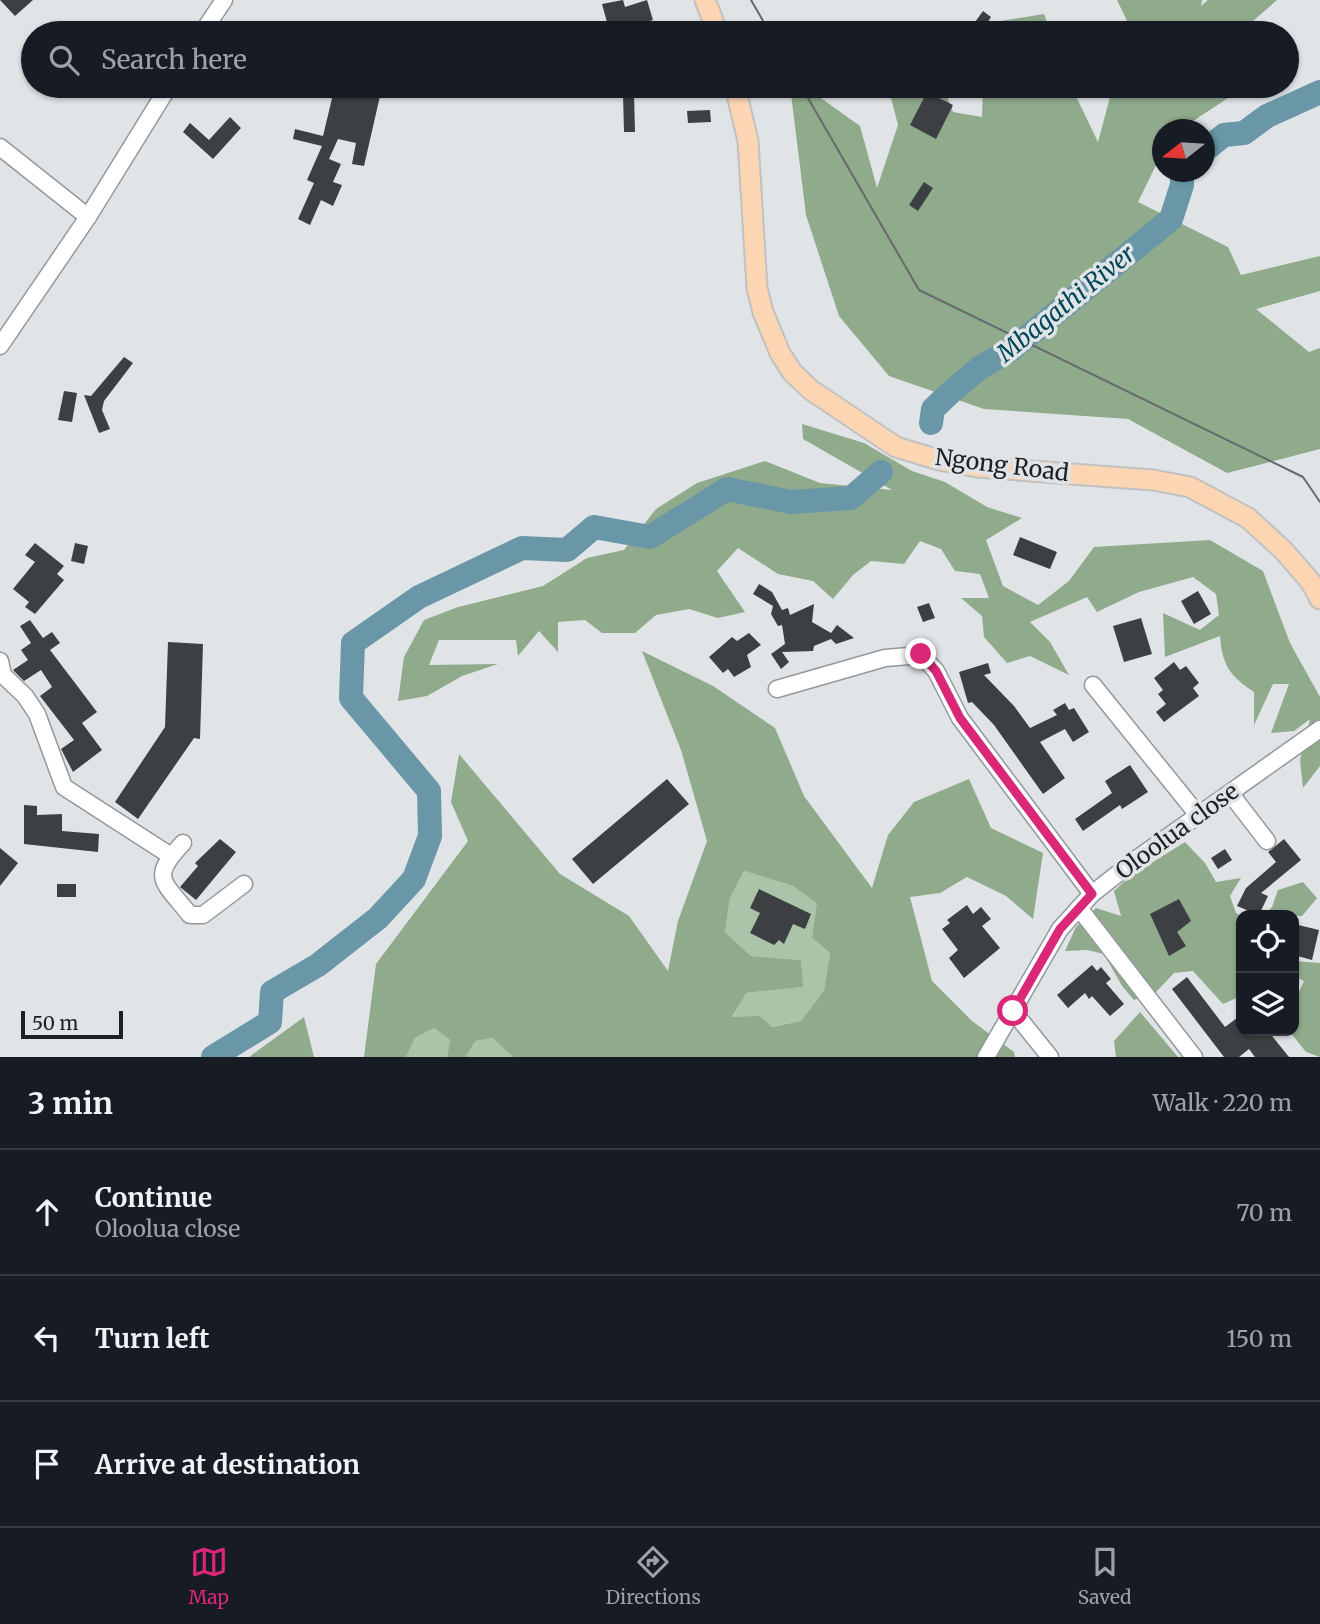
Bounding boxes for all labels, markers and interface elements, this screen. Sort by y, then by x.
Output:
search box [21,21,1299,98]
icon: search [45,41,83,79]
text: Search here [101,43,247,76]
north arrow [1152,119,1215,182]
water label: Mbagathi River [990,238,1142,369]
street label: Ngong Road [934,442,1071,487]
route end [905,638,936,669]
street label: Oloolua close [1109,776,1244,885]
map controls [1236,910,1299,1036]
button: locate [1236,910,1299,973]
button: layers [1236,973,1299,1036]
route start [997,995,1028,1026]
scale bar [21,1008,122,1040]
text: 50 m [32,1011,78,1035]
text: 3 min [28,1084,113,1122]
text: Walk · 220 m [1153,1088,1292,1117]
text: Continue [95,1181,212,1214]
icon: ahead [28,1193,66,1231]
text: 70 m [1236,1198,1292,1227]
text: Oloolua close [95,1214,240,1243]
icon: left [28,1319,66,1357]
text: Turn left [95,1322,209,1355]
text: 150 m [1226,1324,1292,1353]
icon: arrive [28,1445,66,1483]
text: Arrive at destination [95,1448,360,1481]
tab: Map [188,1543,229,1609]
tab: Directions [606,1543,701,1609]
tab: Saved [1078,1543,1132,1609]

